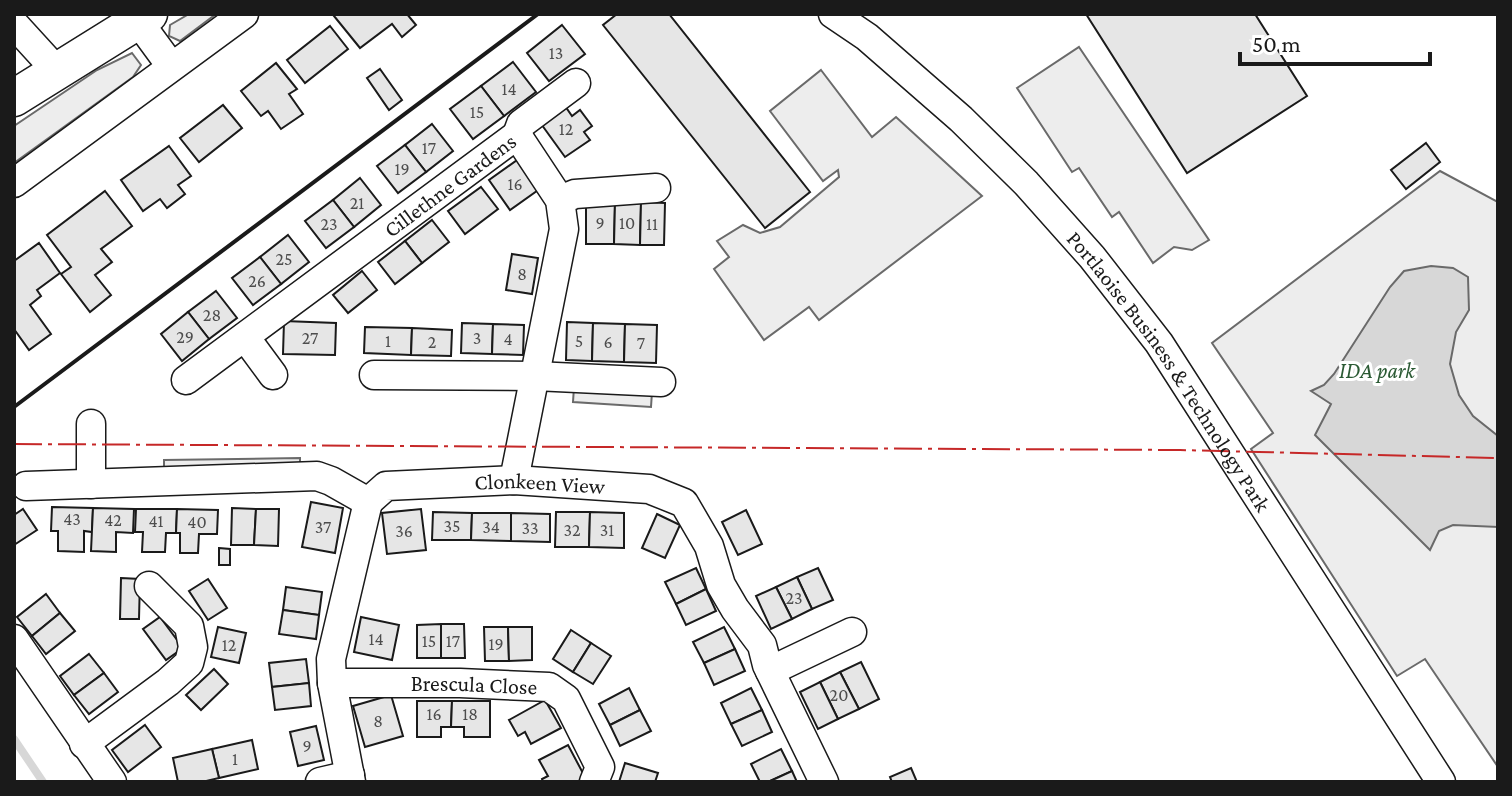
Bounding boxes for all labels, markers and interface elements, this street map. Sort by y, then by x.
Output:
scale bar [1240,16,1430,66]
text: 50 m [1252,30,1301,57]
house number: 13 [549,43,563,63]
house number: 14 [501,79,517,99]
house number: 15 [470,102,484,122]
house number: 12 [559,119,573,139]
street label: Cillethne Gardens [379,128,521,242]
house number: 17 [422,138,436,158]
house number: 19 [394,159,410,179]
house number: 16 [507,174,523,194]
house number: 21 [350,193,364,213]
house number: 9 [595,213,605,233]
house number: 10 [619,213,635,233]
house number: 23 [320,214,338,234]
house number: 11 [646,214,658,234]
street label: Portlaoise Business & Technology Park [1062,226,1277,516]
house number: 25 [275,249,293,269]
house number: 8 [517,264,527,284]
house number: 26 [248,271,266,291]
house number: 28 [203,305,221,325]
house number: 29 [176,327,194,347]
house number: 27 [302,328,318,348]
house number: 3 [473,328,481,348]
house number: 4 [503,329,513,349]
house number: 1 [385,331,391,351]
house number: 5 [575,331,583,351]
house number: 2 [428,332,436,352]
house number: 6 [603,332,613,352]
house number: 7 [637,333,645,353]
park label: IDA park [1339,358,1416,383]
street label: Clonkeen View [474,467,607,499]
house number: 43 [63,509,81,529]
house number: 42 [104,510,122,530]
house number: 41 [148,511,164,531]
house number: 40 [187,512,207,532]
house number: 35 [443,516,461,536]
house number: 37 [315,517,331,537]
house number: 34 [482,517,500,537]
house number: 33 [522,518,539,538]
house number: 32 [563,520,581,540]
house number: 31 [600,520,614,540]
house number: 36 [395,521,413,541]
house number: 23 [785,588,803,608]
house number: 14 [368,629,384,649]
house number: 15 [422,631,436,651]
house number: 17 [446,631,460,651]
house number: 19 [488,634,504,654]
house number: 12 [222,635,236,655]
street label: Brescula Close [411,670,538,699]
house number: 20 [830,685,848,705]
house number: 16 [426,704,442,724]
house number: 18 [462,704,478,724]
house number: 8 [373,711,383,731]
house number: 9 [302,736,312,756]
house number: 1 [232,749,238,769]

